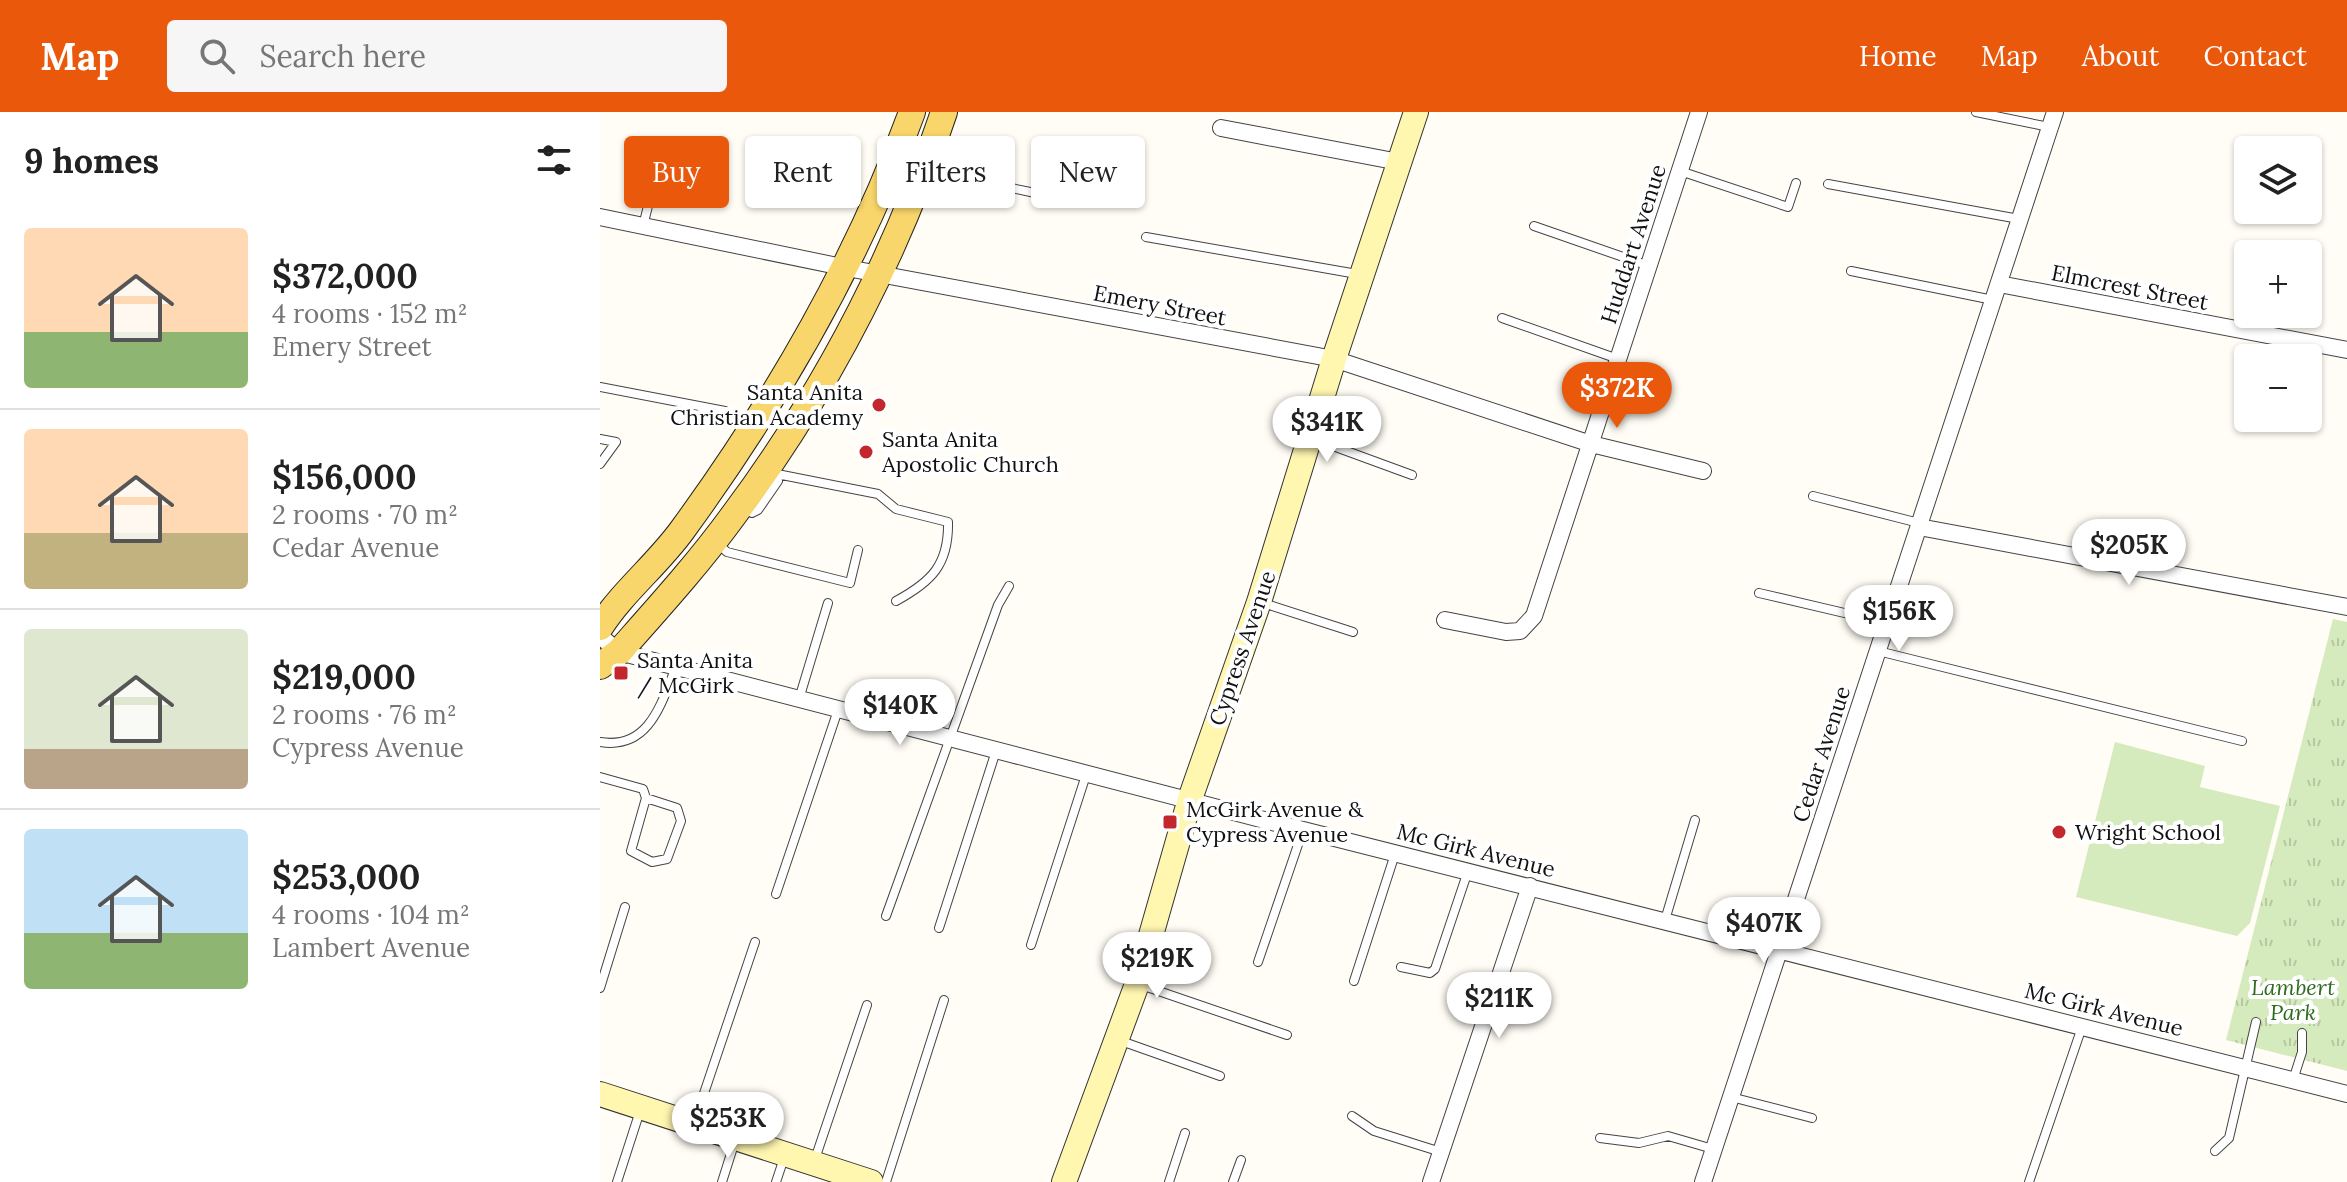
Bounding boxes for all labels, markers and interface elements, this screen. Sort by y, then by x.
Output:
search box [167,20,727,92]
text: Map [40,32,119,80]
icon: search [195,34,239,78]
text: Search here [259,37,426,75]
text: Home [1859,38,1937,74]
text: Map [1981,38,2038,74]
text: About [2082,38,2159,74]
text: Contact [2203,38,2307,74]
chip: Buy [624,136,729,208]
chip: Rent [745,136,861,208]
chip: Filters [877,136,1015,208]
chip: New [1031,136,1145,208]
map controls [2234,136,2322,432]
button: layers [2234,136,2322,224]
icon: filters [532,138,576,182]
text: 9 homes [24,139,159,182]
street label: Huddart Avenue [1594,161,1672,327]
button: + [2234,240,2322,328]
text: $372,000 [272,254,418,297]
street label: Elmcrest Street [2049,258,2211,316]
icon: home [88,260,184,356]
street label: Emery Street [1091,278,1229,332]
text: 4 rooms · 152 m² [272,297,468,330]
text: Emery Street [272,330,431,363]
button: − [2234,344,2322,432]
pin: $372K [1561,362,1673,430]
text: $372K [1580,371,1654,404]
place label: Santa Anita Christian Academy [670,378,863,431]
marker: Santa Anita Christian Academy [870,396,888,414]
pin: $341K [1271,396,1383,464]
text: $341K [1290,405,1364,438]
place label: Santa Anita Apostolic Church [881,425,1059,478]
marker: Santa Anita Apostolic Church [857,443,875,461]
text: $156,000 [272,455,417,498]
icon: home [88,461,184,557]
text: 2 rooms · 70 m² [272,498,458,531]
pin: $205K [2073,519,2185,587]
text: $205K [2090,528,2168,561]
text: Cedar Avenue [272,531,439,564]
street label: Cypress Avenue [1202,567,1282,729]
pin: $156K [1843,585,1955,653]
text: $156K [1862,594,1936,627]
place label: Santa Anita / McGirk [637,646,753,699]
text: $219,000 [272,655,416,698]
icon: home [88,661,184,757]
marker: Santa Anita / McGirk [612,664,630,682]
pin: $140K [844,679,956,747]
street label: Cedar Avenue [1786,682,1856,826]
text: $140K [862,688,938,721]
text: 2 rooms · 76 m² [272,698,457,731]
text: Cypress Avenue [272,731,464,764]
place label: McGirk Avenue & Cypress Avenue [1186,795,1364,848]
marker: McGirk Avenue & Cypress Avenue [1161,813,1179,831]
street label: Mc Girk Avenue [1394,817,1558,883]
place label: Wright School [2075,818,2221,846]
marker: Wright School [2050,823,2068,841]
text: $253,000 [272,855,420,898]
icon: home [88,861,184,957]
pin: $407K [1708,897,1820,965]
text: 4 rooms · 104 m² [272,898,470,931]
text: $407K [1726,906,1802,939]
text: Lambert Avenue [272,931,470,964]
pin: $219K [1101,932,1213,1000]
text: $219K [1120,941,1194,974]
pin: $211K [1443,972,1555,1040]
park label: Lambert Park [2251,973,2335,1026]
street label: Mc Girk Avenue [2022,976,2186,1042]
text: $211K [1465,981,1533,1014]
pin: $253K [672,1092,784,1160]
text: $253K [690,1101,766,1134]

